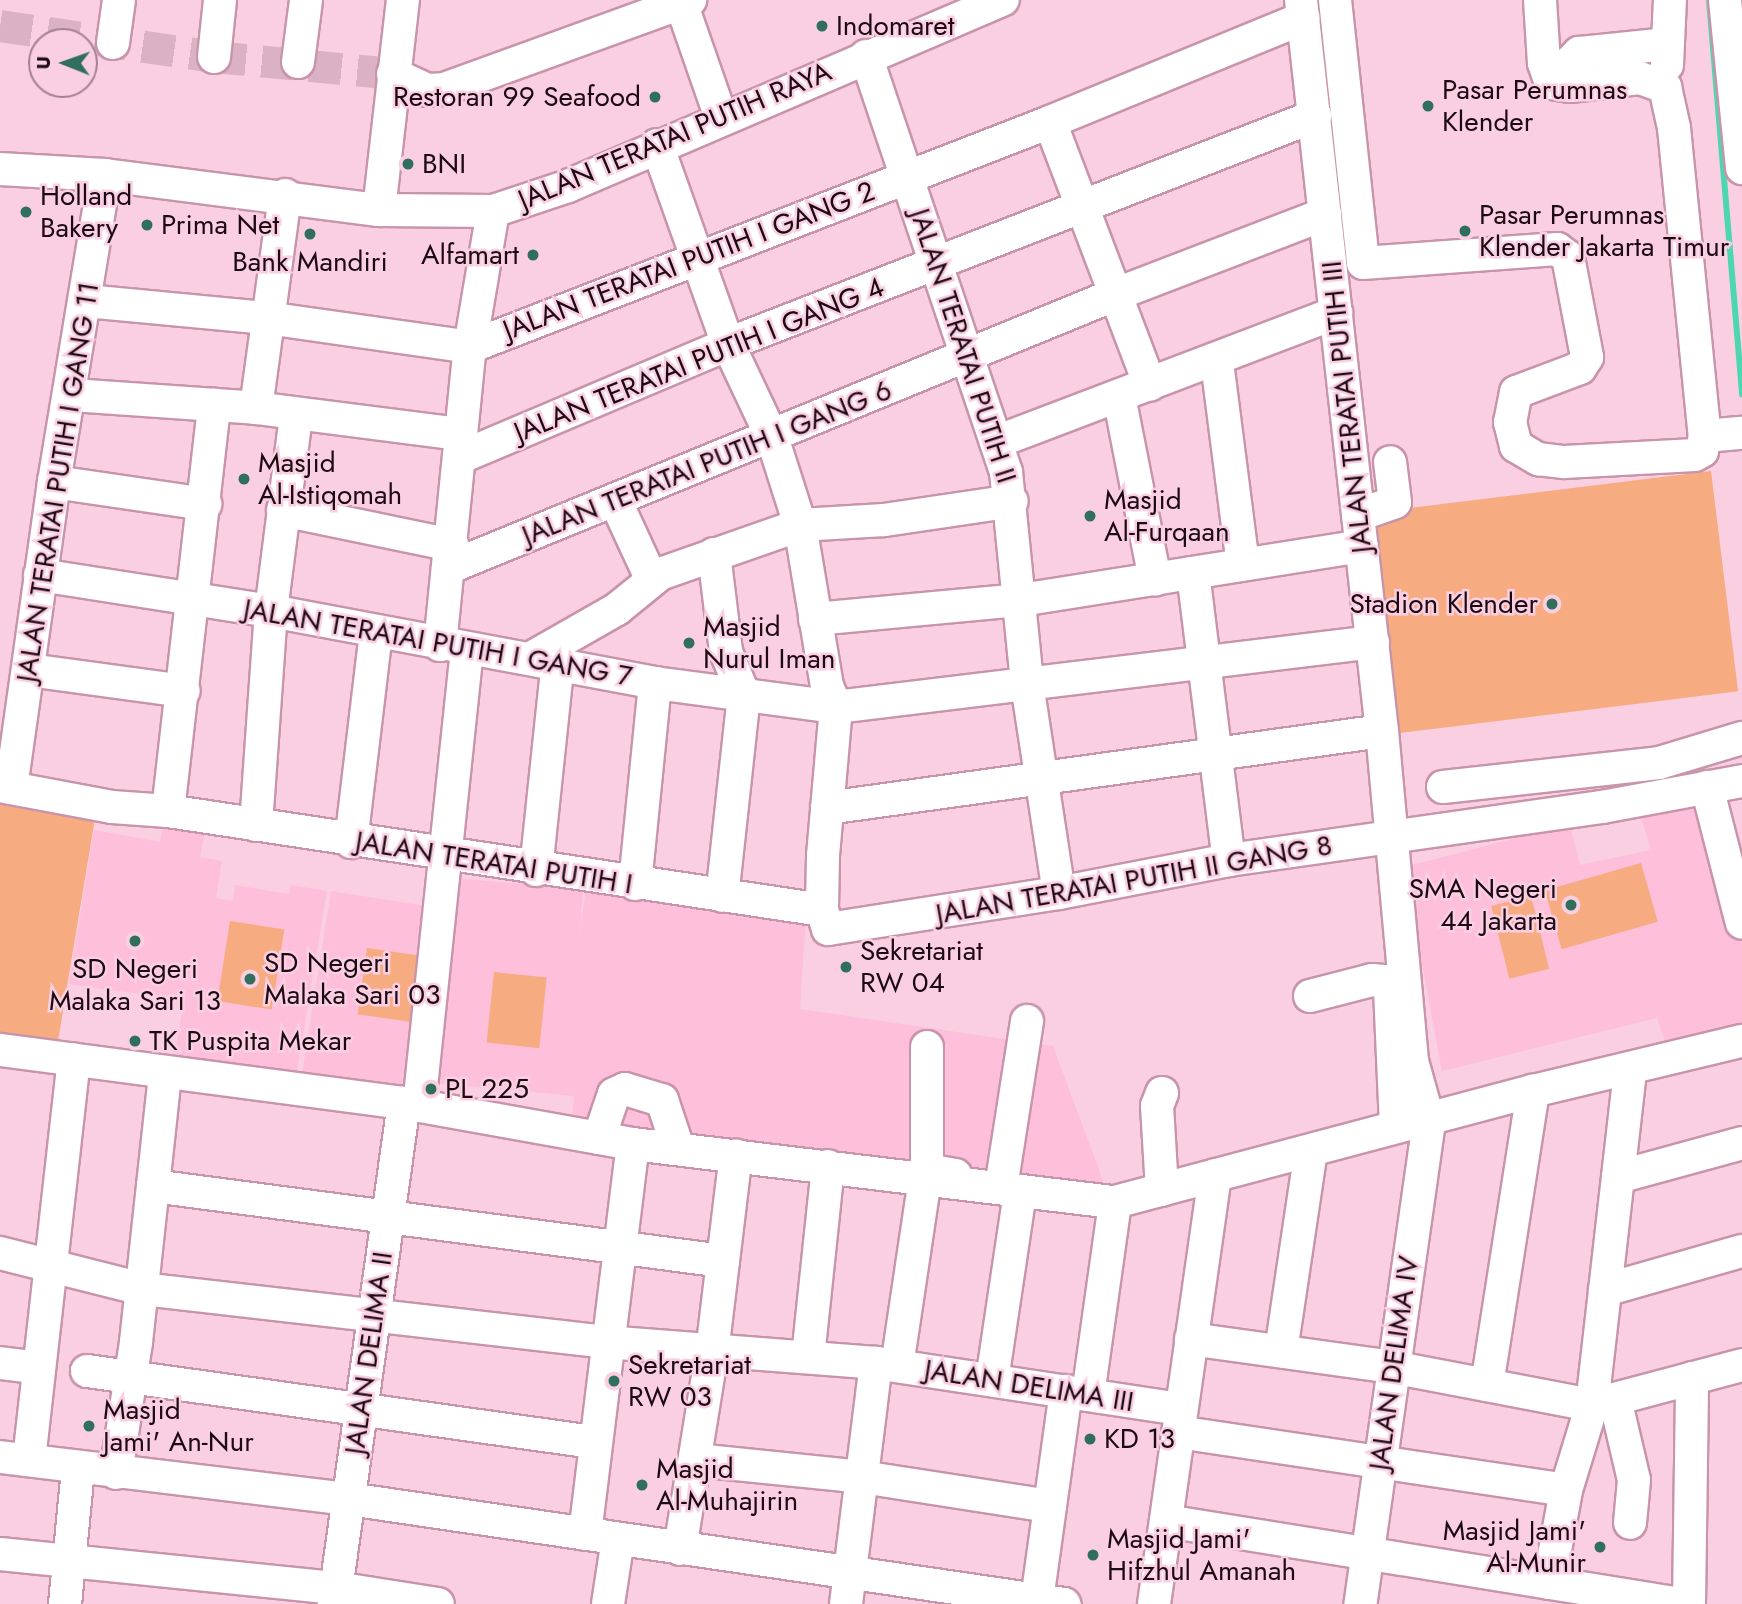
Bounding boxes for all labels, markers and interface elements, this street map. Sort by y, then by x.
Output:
place label: Indomaret [836,9,954,43]
marker: Indomaret [814,18,830,34]
north arrow [28,28,98,98]
street label: JALAN TERATAI PUTIH RAYA [514,55,836,217]
text: U [30,56,57,70]
place label: Pasar Perumnas Klender [1442,73,1627,139]
place label: Restoran 99 Seafood [393,80,641,114]
marker: Restoran 99 Seafood [647,89,663,105]
marker: Pasar Perumnas Klender [1420,98,1436,114]
place label: BNI [422,147,466,181]
marker: BNI [400,156,416,172]
street label: JALAN TERATAI PUTIH I GANG 2 [498,174,880,348]
place label: Holland Bakery [40,179,132,245]
place label: Pasar Perumnas Klender Jakarta Timur [1479,198,1729,264]
marker: Holland Bakery [18,204,34,220]
street label: JALAN TERATAI PUTIH II [903,204,1023,488]
place label: Prima Net [161,208,279,242]
marker: Prima Net [139,217,155,233]
marker: Pasar Perumnas Klender Jakarta Timur [1457,223,1473,239]
marker: Bank Mandiri [302,226,318,242]
place label: Alfamart [421,238,519,272]
place label: Bank Mandiri [232,245,388,279]
marker: Alfamart [525,247,541,263]
street label: JALAN TERATAI PUTIH III [1315,259,1379,555]
street label: JALAN TERATAI PUTIH I GANG 4 [509,270,889,450]
street label: JALAN TERATAI PUTIH I GANG 11 [10,280,106,684]
street label: JALAN TERATAI PUTIH I GANG 6 [517,373,897,553]
place label: Masjid Al-Istiqomah [258,446,402,512]
marker: Masjid Al-Istiqomah [236,471,252,487]
place label: Masjid Al-Furqaan [1104,483,1230,549]
marker: Masjid Al-Furqaan [1082,508,1098,524]
place label: Stadion Klender [1349,587,1538,621]
street label: JALAN TERATAI PUTIH I GANG 7 [241,592,635,694]
marker: Stadion Klender [1544,596,1560,612]
place label: Masjid Nurul Iman [703,610,835,676]
marker: Masjid Nurul Iman [681,635,697,651]
street label: JALAN TERATAI PUTIH I [353,825,635,901]
street label: JALAN TERATAI PUTIH II GANG 8 [933,829,1335,931]
place label: SMA Negeri 44 Jakarta [1409,872,1557,938]
marker: SMA Negeri 44 Jakarta [1563,897,1579,913]
marker: SD Negeri Malaka Sari 13 [127,933,143,949]
place label: Sekretariat RW 04 [860,934,983,1000]
place label: SD Negeri Malaka Sari 03 [264,946,440,1012]
place label: SD Negeri Malaka Sari 13 [49,952,221,1018]
marker: Sekretariat RW 04 [838,959,854,975]
marker: SD Negeri Malaka Sari 03 [242,971,258,987]
place label: TK Puspita Mekar [149,1024,351,1058]
marker: TK Puspita Mekar [127,1033,143,1049]
place label: PL 225 [445,1072,529,1106]
marker: PL 225 [423,1081,439,1097]
street label: JALAN DELIMA II [338,1249,400,1457]
street label: JALAN DELIMA IV [1362,1254,1426,1472]
place label: Sekretariat RW 03 [628,1348,751,1414]
street label: JALAN DELIMA III [922,1353,1136,1419]
marker: Sekretariat RW 03 [606,1373,622,1389]
place label: Masjid Jami' An-Nur [103,1393,254,1459]
marker: Masjid Jami' An-Nur [81,1418,97,1434]
place label: KD 13 [1104,1422,1175,1456]
marker: KD 13 [1082,1431,1098,1447]
place label: Masjid Al-Muhajirin [656,1452,798,1518]
marker: Masjid Al-Muhajirin [634,1477,650,1493]
place label: Masjid Jami' Al-Munir [1443,1514,1586,1580]
place label: Masjid Jami' Hifzhul Amanah [1107,1522,1296,1588]
marker: Masjid Jami' Al-Munir [1592,1539,1608,1555]
marker: Masjid Jami' Hifzhul Amanah [1085,1547,1101,1563]

